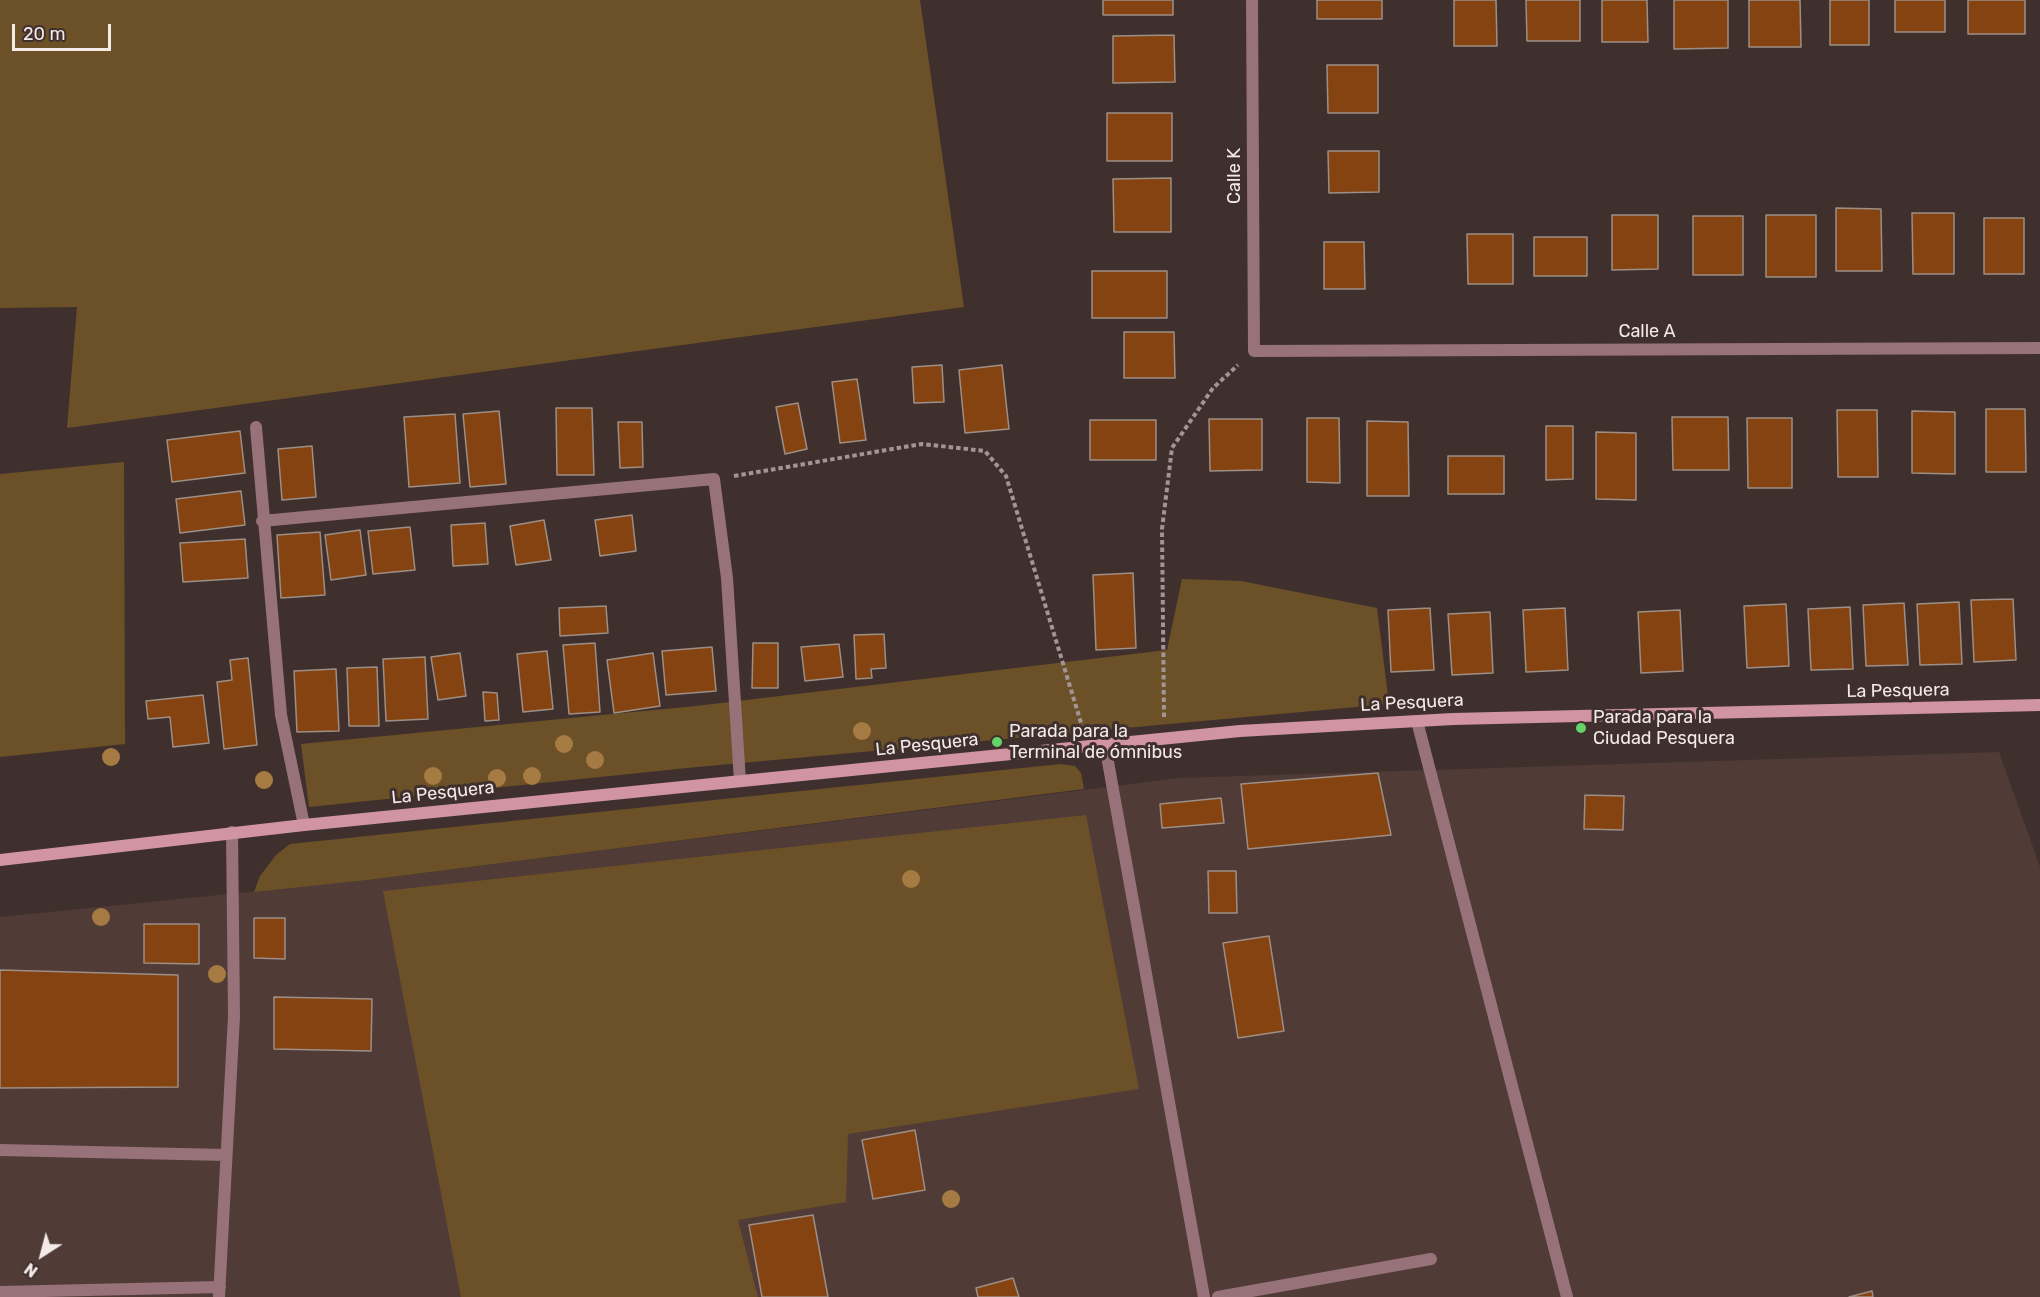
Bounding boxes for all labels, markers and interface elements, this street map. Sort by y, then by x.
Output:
scale bar [15,12,114,50]
text: 20 m [23,23,65,45]
street label: Calle K [1224,148,1246,204]
street label: Calle A [1618,321,1676,343]
street label: La Pesquera [1846,679,1950,703]
street label: La Pesquera [1360,690,1464,716]
place label: Parada para la Ciudad Pesquera [1593,707,1735,750]
place label: Parada para la Terminal de ómnibus [1009,721,1182,764]
marker: Parada para la Ciudad Pesquera [1574,721,1588,735]
street label: La Pesquera [874,729,980,761]
marker: Parada para la Terminal de ómnibus [990,735,1004,749]
street label: La Pesquera [390,777,496,809]
north arrow [12,1225,72,1285]
text: N [21,1259,41,1281]

